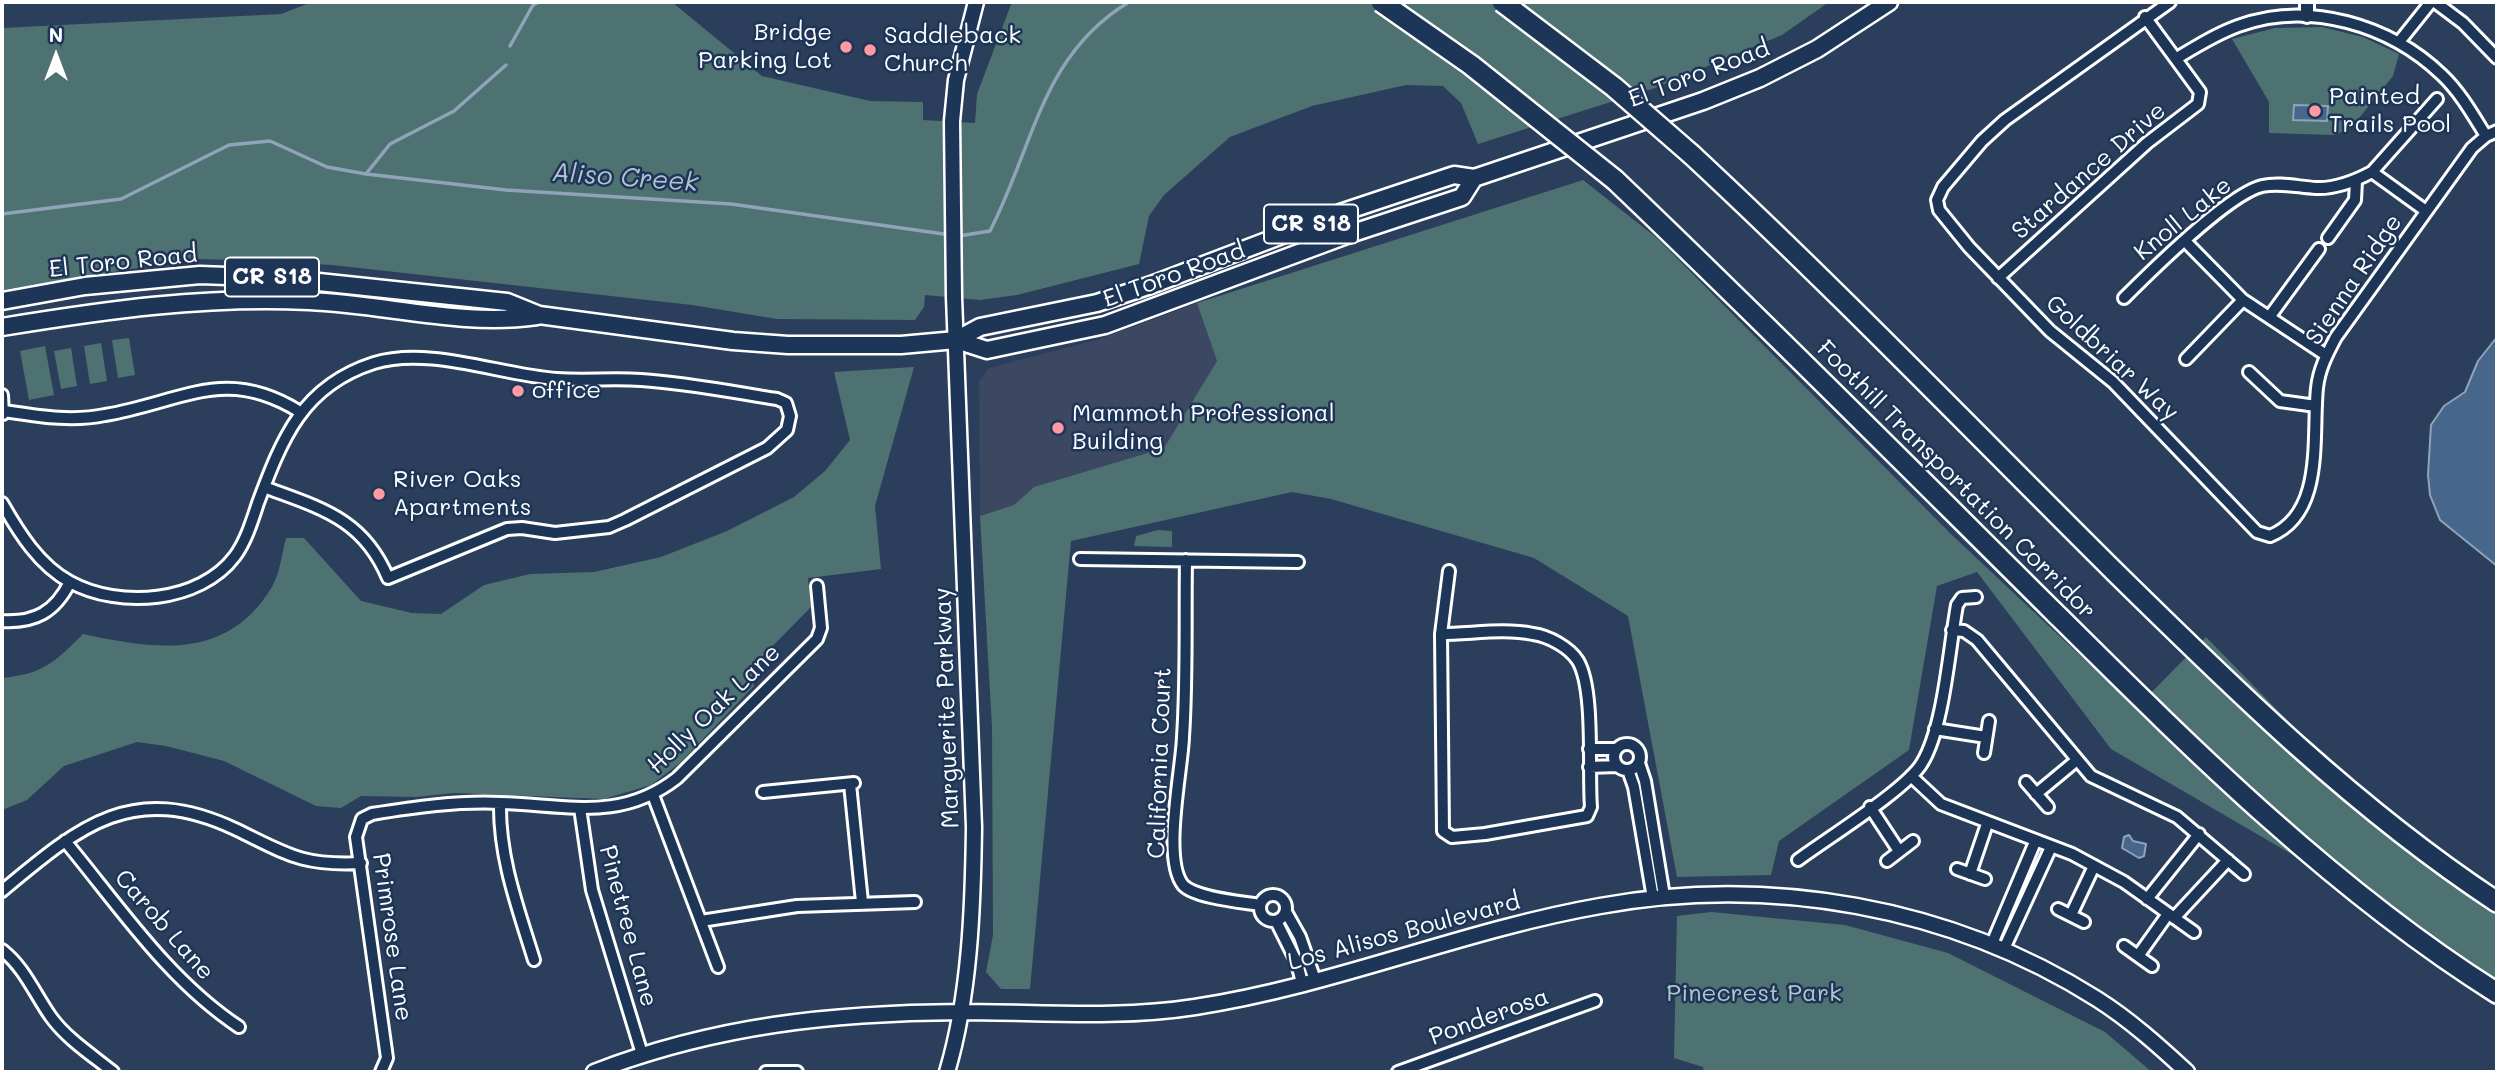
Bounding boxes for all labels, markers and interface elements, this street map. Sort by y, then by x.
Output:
place label: Bridge Parking Lot [698,19,832,75]
north arrow [21,21,91,91]
text: N [49,22,63,47]
place label: Saddleback Church [884,22,1021,78]
street label: El Toro Road [1624,34,1774,114]
marker: Bridge Parking Lot [838,39,854,55]
marker: Saddleback Church [862,42,878,58]
place label: Painted Trails Pool [2329,83,2451,139]
street label: Stardance Drive [2006,96,2172,246]
marker: Painted Trails Pool [2307,103,2323,119]
water label: Aliso Creek [551,157,699,199]
street label: Knoll Lake [2128,171,2238,267]
road number: CR S18 [1264,204,1358,244]
street label: Sienna Ridge [2300,209,2408,351]
street label: El Toro Road [1099,236,1249,314]
street label: El Toro Road [48,240,198,284]
road number: CR S18 [225,258,319,296]
street label: Goldbriar Way [2040,289,2184,427]
street label: Foothill Transportation Corridor [1811,335,2101,625]
place label: office [532,377,601,405]
marker: office [510,383,526,399]
place label: Mammoth Professional Building [1072,400,1335,456]
marker: Mammoth Professional Building [1050,420,1066,436]
place label: River Oaks Apartments [393,466,531,522]
marker: River Oaks Apartments [371,486,387,502]
street label: Marguerite Parkway [928,587,966,829]
street label: Holly Oak Lane [642,638,786,780]
street label: California Court [1142,667,1178,859]
street label: Pinetree Lane [593,842,663,1010]
street label: Primrose Lane [366,851,418,1023]
street label: Carob Lane [108,864,220,986]
street label: Los Alisos Boulevard [1285,887,1523,977]
park label: Pinecrest Park [1666,980,1842,1008]
street label: Ponderosa [1425,982,1553,1052]

